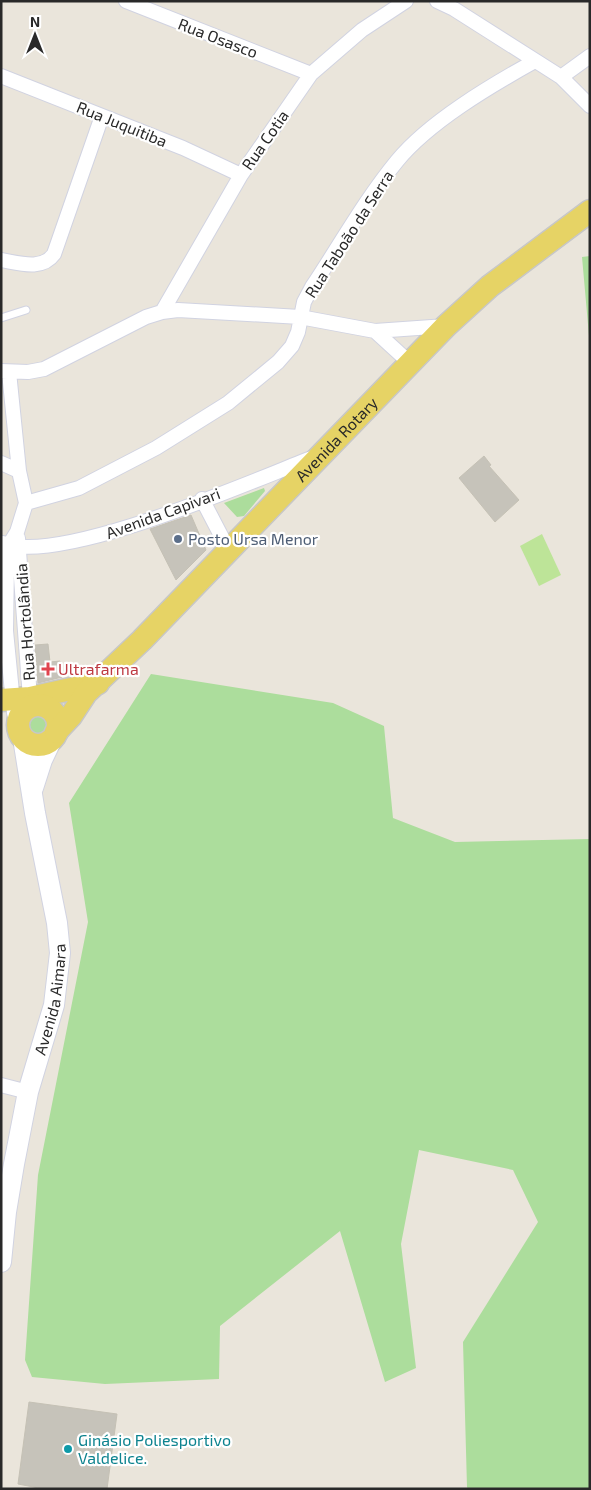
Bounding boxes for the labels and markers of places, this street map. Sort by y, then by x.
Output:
place label: Posto Ursa Menor [188,529,319,548]
marker: Posto Ursa Menor [172,533,184,545]
place label: Ultrafarma [58,659,139,678]
marker: Ultrafarma [42,663,54,675]
place label: Ginásio Poliesportivo Valdelice. [78,1430,231,1467]
marker: Ginásio Poliesportivo Valdelice. [62,1443,74,1455]

